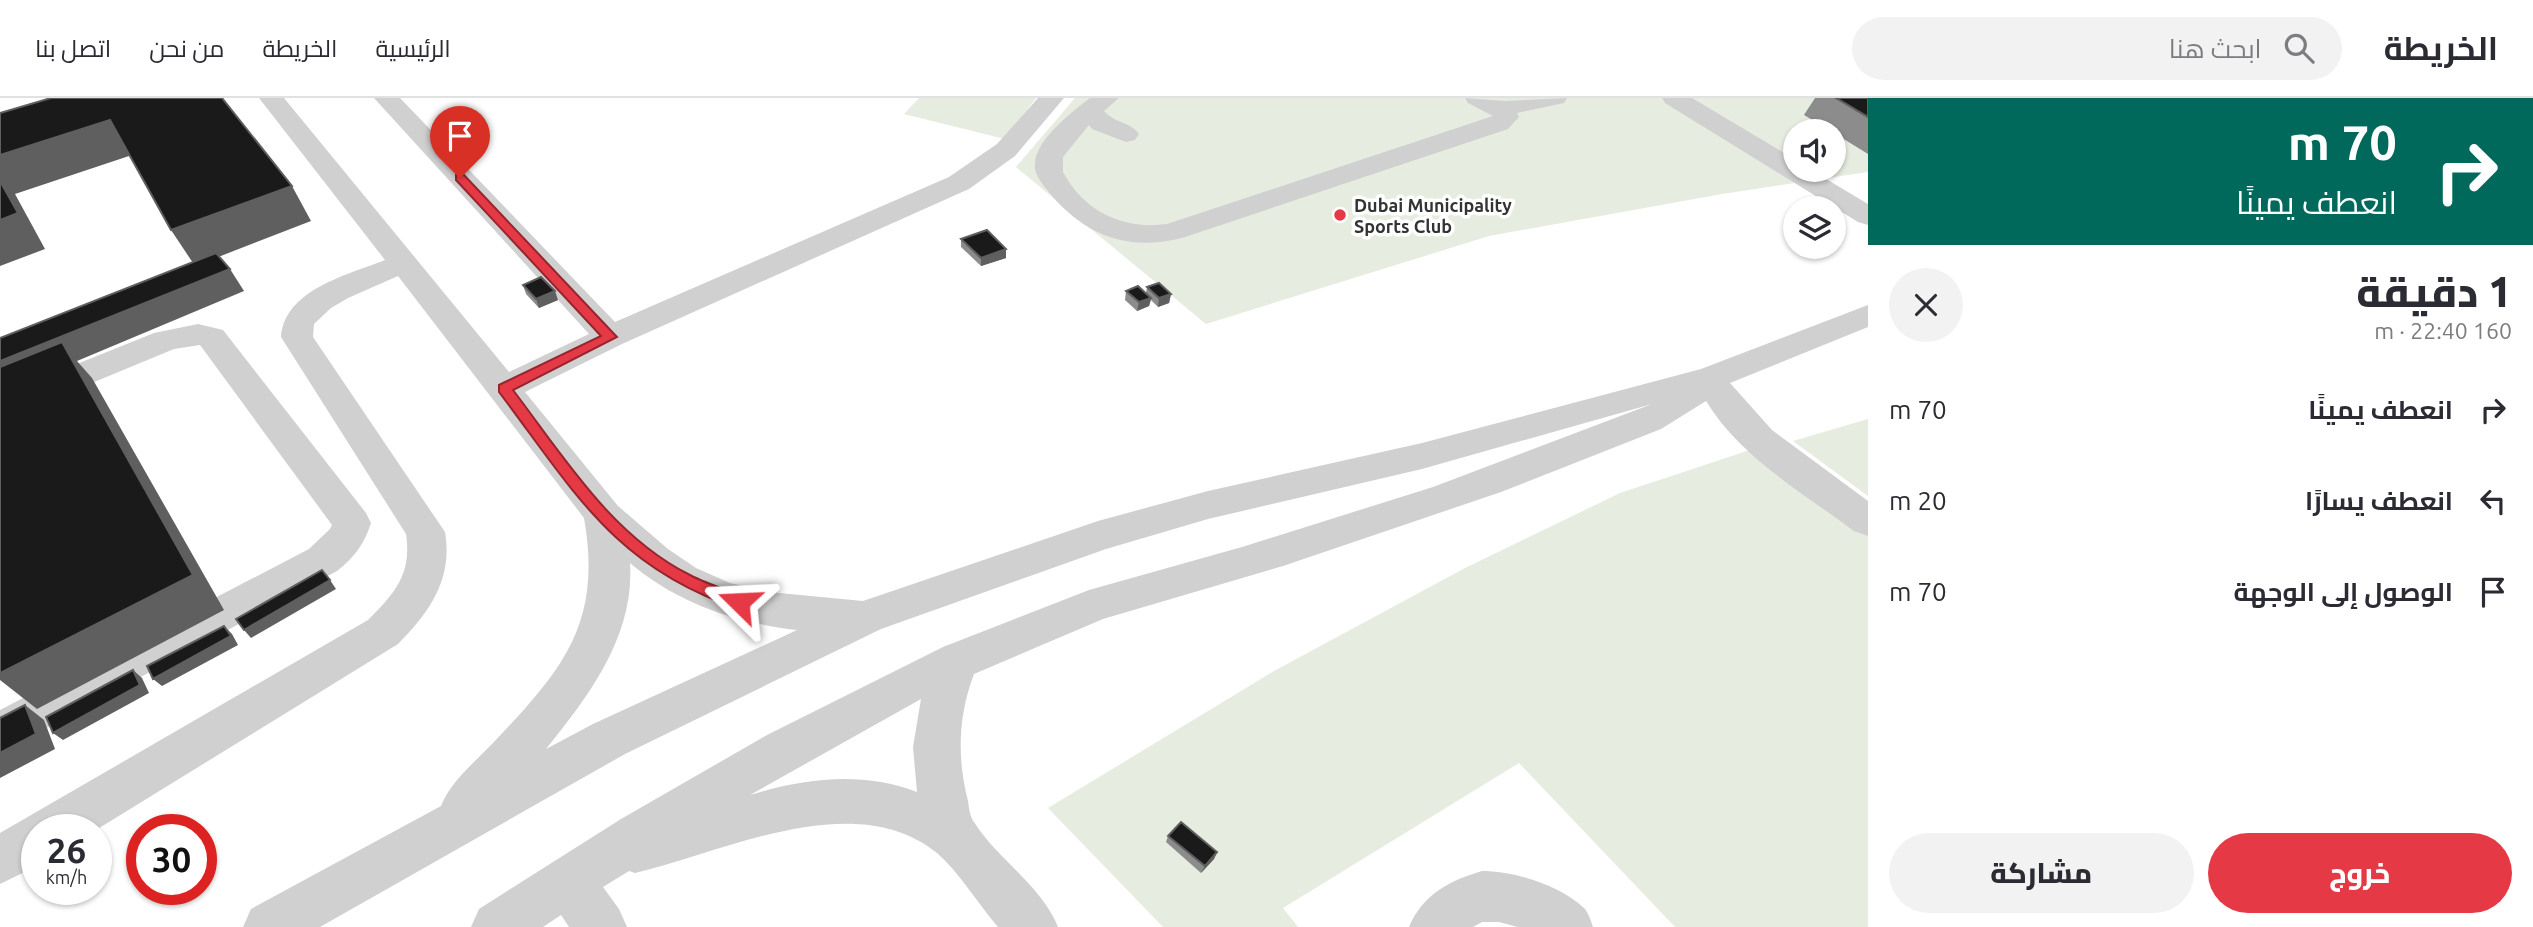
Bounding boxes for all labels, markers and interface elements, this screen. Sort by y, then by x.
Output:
search box [1852,17,2342,80]
icon: search [2280,29,2318,67]
text: الخريطة [2384,29,2498,66]
text: ابحث هنا [2169,34,2262,63]
text: اتصل بنا [35,35,111,62]
text: من نحن [149,35,225,62]
text: الخريطة [263,35,337,62]
text: الرئيسية [375,35,451,62]
pin [430,106,490,178]
text: 70 m [2288,114,2397,169]
icon: arrive [441,117,479,155]
map controls [1783,119,1846,259]
button: sound [1783,119,1846,182]
icon: right [2421,126,2512,217]
text: انعطف يمينًا [2236,184,2397,220]
place label: Dubai Municipality Sports Club [1354,195,1512,236]
button: layers [1783,196,1846,259]
marker: Dubai Municipality Sports Club [1332,207,1348,223]
button: close [1889,268,1963,342]
text: 1 دقيقة [2356,268,2512,315]
text: 160 m · 22:40 [2374,318,2512,343]
icon: right [2474,391,2512,429]
text: 70 m [1889,395,1947,424]
text: انعطف يمينًا [2308,395,2453,424]
icon: left [2474,482,2512,520]
text: 20 m [1889,486,1947,515]
text: انعطف يسارًا [2305,486,2453,515]
position arrow [702,565,776,639]
icon: arrive [2474,573,2512,611]
text: 70 m [1889,577,1947,606]
text: الوصول إلى الوجهة [2234,577,2453,606]
speed limit sign: 30 [126,814,217,905]
text: 26 [47,830,86,870]
button: مشاركة [1889,833,2194,913]
button: خروج [2208,833,2512,913]
text: km/h [46,867,87,887]

